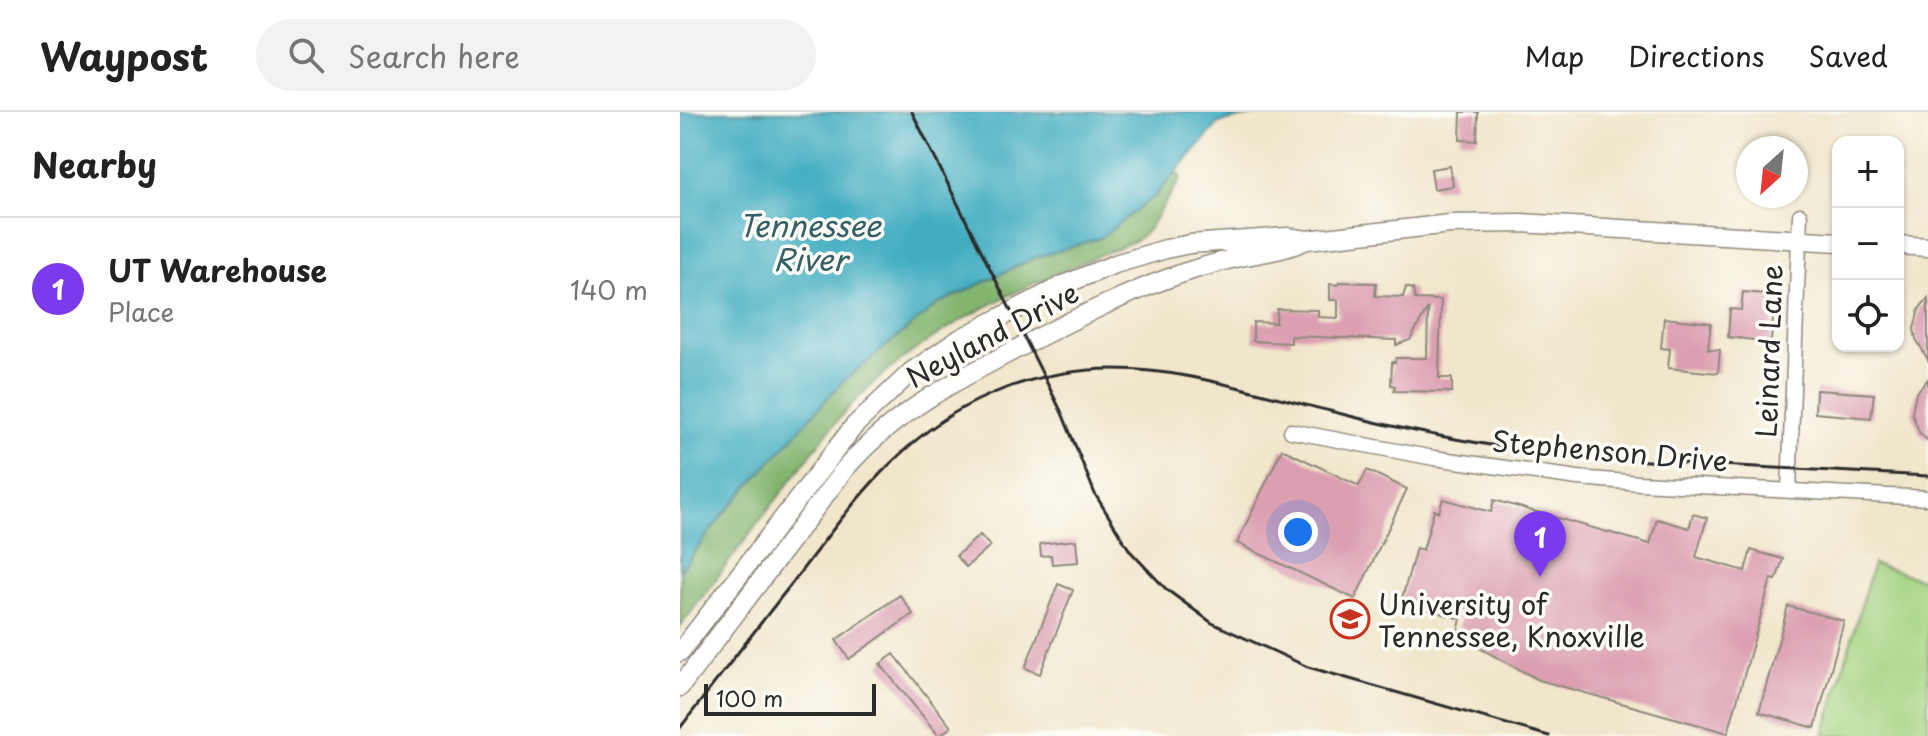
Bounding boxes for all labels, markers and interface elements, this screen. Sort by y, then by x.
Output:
search box [256,19,816,91]
text: Waypost [40,27,208,84]
icon: search [284,33,328,77]
text: Search here [348,33,520,78]
text: Map [1525,34,1584,77]
text: Directions [1628,34,1765,77]
text: Saved [1809,34,1888,77]
north arrow [1736,136,1808,208]
map controls [1832,136,1904,352]
button: + [1832,136,1904,208]
text: Nearby [32,138,157,190]
water label: Tennessee River [739,202,883,281]
button: − [1832,208,1904,280]
text: UT Warehouse [108,247,327,292]
street label: Leinard Lane [1743,264,1793,438]
text: 1 [52,270,64,309]
text: 140 m [570,270,648,309]
street label: Neyland Drive [898,270,1086,398]
button: locate [1832,280,1904,352]
text: Place [108,292,174,331]
street label: Stephenson Drive [1490,418,1730,482]
pin: 1 [1514,511,1566,577]
your location [1278,512,1318,552]
place label: University of Tennessee, Knoxville [1378,582,1645,657]
school or university icon: University of Tennessee, Knoxville [1329,598,1371,640]
scale bar [704,680,876,716]
text: 100 m [716,681,783,714]

